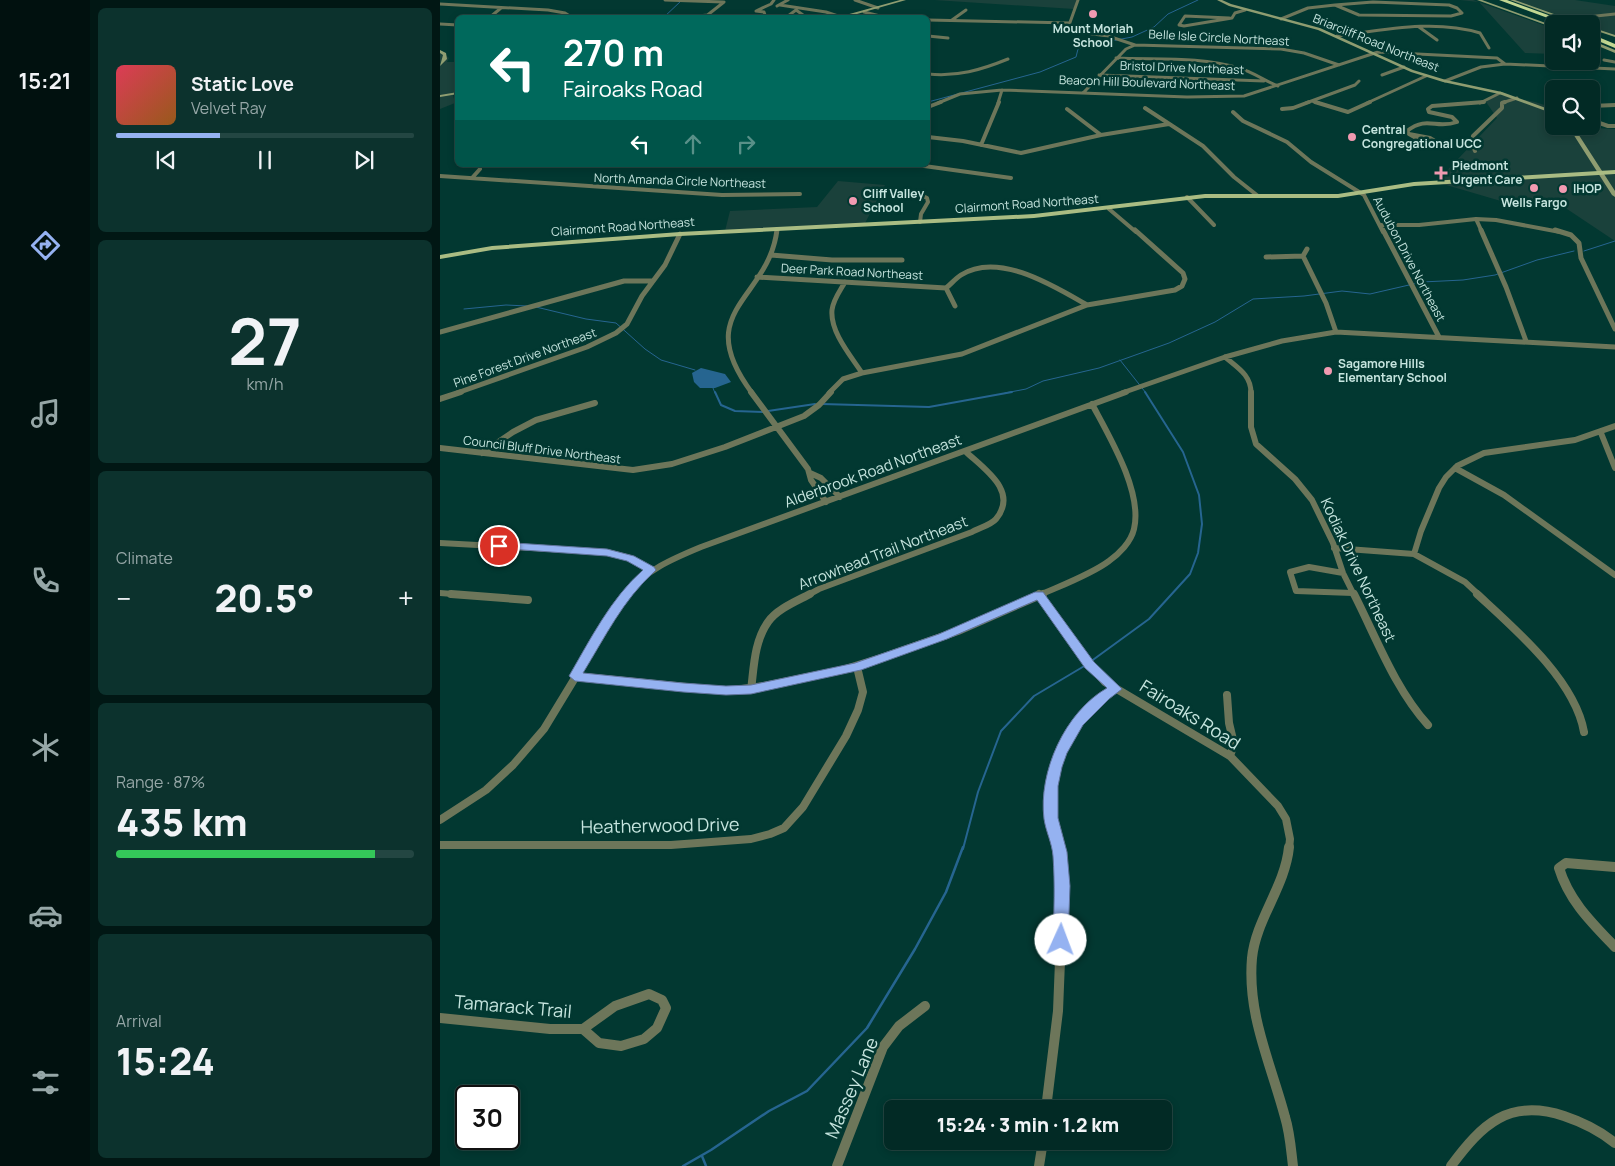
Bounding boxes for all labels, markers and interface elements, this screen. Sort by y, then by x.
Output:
marker: Mount Moriah School [1087,8,1099,20]
street label: Briarcliff Road Northeast [1310,9,1442,76]
map controls [1545,15,1600,135]
button: sound [1545,15,1600,70]
place label: Mount Moriah School [1053,20,1133,51]
street label: Belle Isle Circle Northeast [1148,25,1290,50]
text: 270 m [563,29,664,77]
icon: left [480,35,545,100]
street label: Bristol Drive Northeast [1120,57,1245,78]
text: 15:21 [19,66,71,96]
text: Static Love [191,71,294,97]
street label: Beacon Hill Boulevard Northeast [1059,71,1236,94]
text: Fairoaks Road [563,74,703,104]
button: search [1545,80,1600,135]
text: Velvet Ray [191,97,267,119]
place label: Central Congregational UCC [1362,121,1482,152]
icon: left [626,130,654,158]
icon: ahead [679,130,707,158]
icon: right [732,130,760,158]
marker: Central Congregational UCC [1346,131,1358,143]
icon: previous [152,146,180,174]
icon: pause [251,146,279,174]
icon: next [350,146,378,174]
place label: Piedmont Urgent Care [1452,157,1522,188]
marker: Piedmont Urgent Care [1434,166,1448,180]
street label: North Amanda Circle Northeast [594,169,767,192]
place label: IHOP [1573,180,1602,197]
marker: Wells Fargo [1528,182,1540,194]
marker: IHOP [1557,183,1569,195]
place label: Cliff Valley School [863,185,924,216]
street label: Clairmont Road Northeast [955,190,1099,217]
street label: Audubon Drive Northeast [1369,193,1450,324]
place label: Wells Fargo [1501,194,1567,211]
marker: Cliff Valley School [847,195,859,207]
street label: Clairmont Road Northeast [551,213,695,240]
icon: directions [28,228,63,263]
street label: Deer Park Road Northeast [781,259,924,284]
text: 27 [228,296,302,385]
street label: Pine Forest Drive Northeast [451,324,599,391]
place label: Sagamore Hills Elementary School [1338,355,1447,386]
marker: Sagamore Hills Elementary School [1322,365,1334,377]
text: km/h [246,373,284,395]
icon: music [28,396,63,431]
street label: Alderbrook Road Northeast [781,429,964,512]
street label: Council Bluff Drive Northeast [462,431,622,468]
street label: Kodiak Drive Northeast [1316,494,1401,645]
street label: Arrowhead Trail Northeast [795,510,971,595]
pin [478,525,520,567]
icon: arrive [485,532,513,560]
text: Climate [116,547,173,569]
icon: phone [28,563,63,598]
text: 20.5° [214,571,315,623]
text: − [116,579,131,617]
text: + [398,579,414,617]
street label: Fairoaks Road [1136,674,1245,755]
icon: climate [28,730,63,765]
text: Range · 87% [116,771,205,793]
text: 435 km [116,795,248,847]
street label: Heatherwood Drive [580,812,740,838]
icon: car [28,898,63,933]
position arrow [1034,913,1086,965]
street label: Tamarack Trail [453,989,573,1023]
text: Arrival [116,1010,162,1032]
street label: Massey Lane [819,1033,883,1142]
text: 15:24 [116,1034,215,1086]
icon: filters [28,1065,63,1100]
speed limit sign: 30 [455,1085,520,1150]
text: 15:24 · 3 min · 1.2 km [937,1112,1119,1138]

